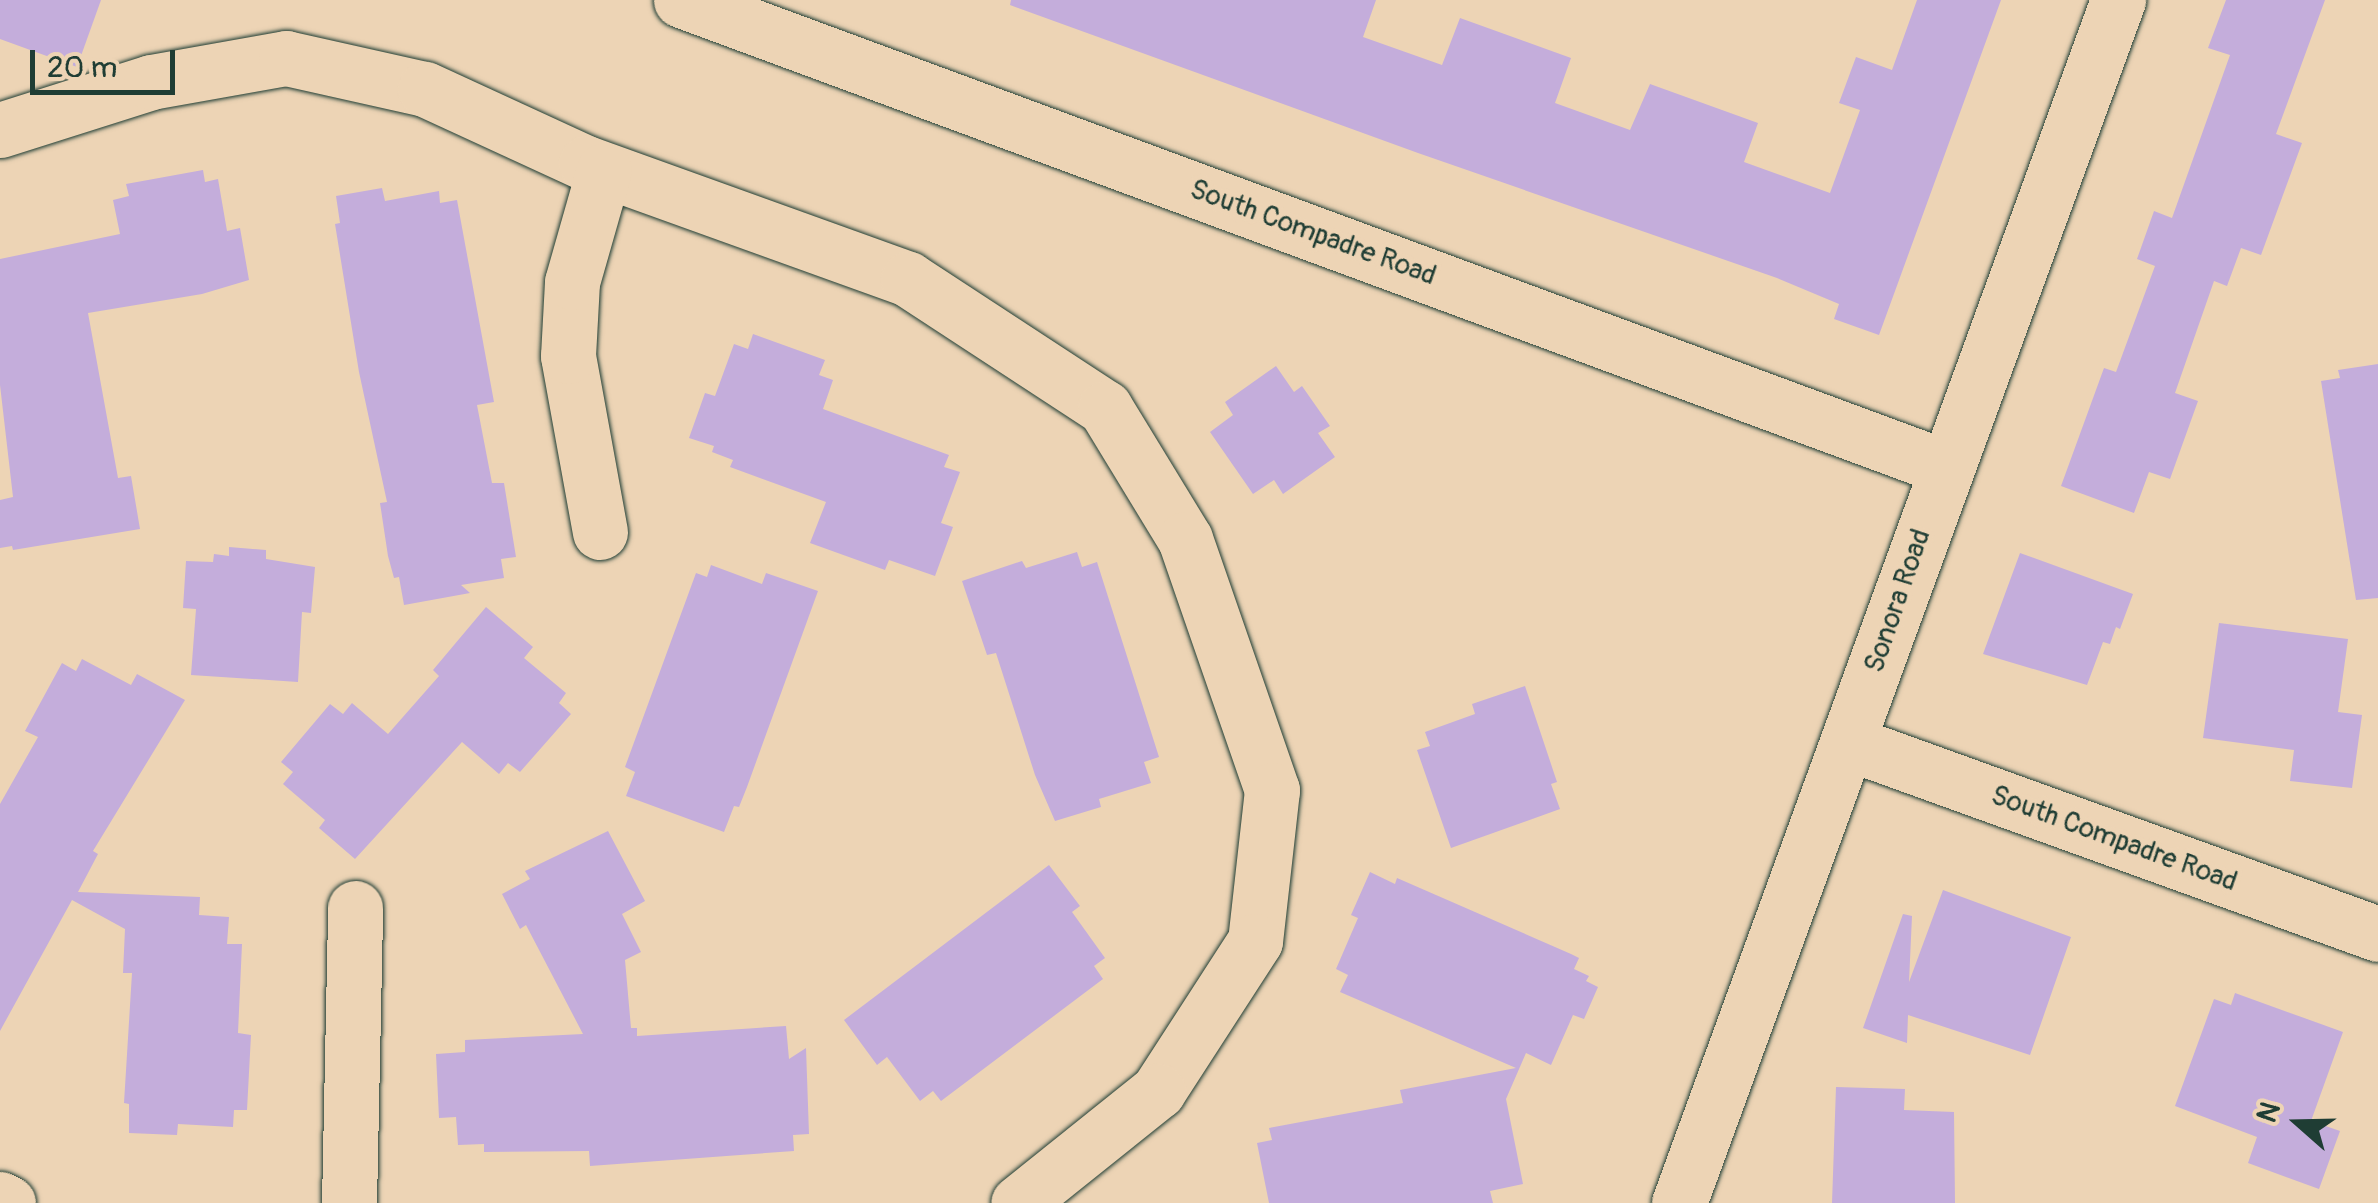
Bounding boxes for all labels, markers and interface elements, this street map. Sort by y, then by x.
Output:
scale bar [35,30,180,92]
text: 20 m [47,49,117,86]
street label: South Compadre Road [1185,173,1441,293]
street label: Sonora Road [1858,525,1938,677]
street label: South Compadre Road [1986,779,2242,899]
north arrow [2248,1073,2348,1173]
text: N [2250,1098,2289,1127]

